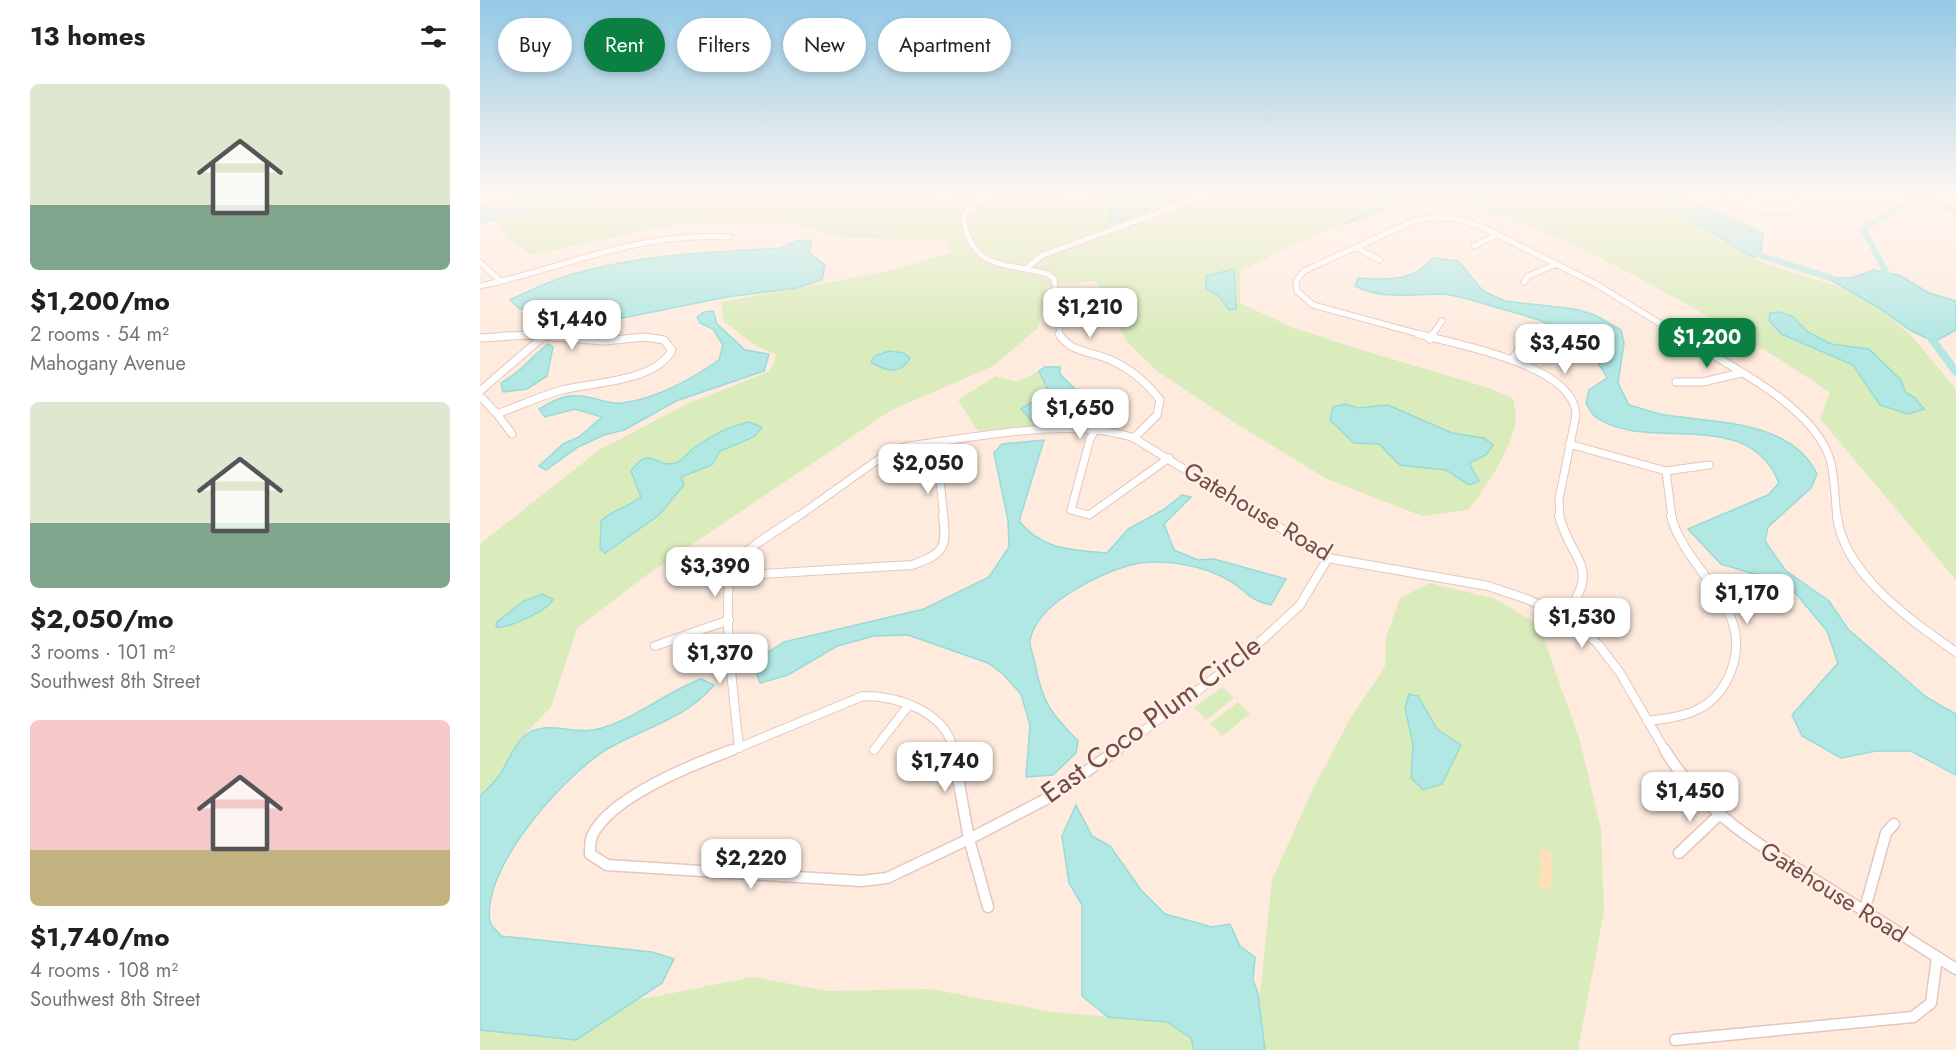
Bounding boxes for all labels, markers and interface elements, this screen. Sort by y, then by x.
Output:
text: 13 homes [30,17,145,55]
chip: Buy [498,18,572,72]
chip: Rent [584,18,665,72]
chip: Filters [677,18,771,72]
chip: New [783,18,866,72]
chip: Apartment [878,18,1011,72]
icon: filters [417,20,450,53]
icon: home [186,123,294,231]
text: $1,200/mo [30,282,170,320]
pin: $1,210 [1041,288,1139,339]
text: $1,210 [1057,293,1123,322]
pin: $1,440 [523,300,621,351]
text: $1,440 [537,305,607,334]
pin: $1,200 [1658,318,1756,369]
text: 2 rooms · 54 m² [30,320,169,349]
text: $1,200 [1673,323,1741,352]
pin: $3,450 [1516,324,1614,375]
text: $3,450 [1529,329,1601,358]
text: Mahogany Avenue [30,349,186,378]
pin: $1,650 [1031,389,1129,440]
text: $1,650 [1046,394,1114,423]
icon: home [186,441,294,549]
pin: $2,050 [879,444,977,495]
text: $2,050 [892,449,964,478]
street label: Gatehouse Road [1177,453,1339,569]
pin: $3,390 [666,547,764,598]
text: $3,390 [680,552,750,581]
pin: $1,170 [1698,574,1796,625]
text: $1,170 [1715,579,1779,608]
pin: $1,530 [1533,598,1631,649]
text: $2,050/mo [30,600,174,638]
text: $1,530 [1548,603,1616,632]
street label: East Coco Plum Circle [1032,625,1270,813]
pin: $1,370 [671,634,769,685]
text: 3 rooms · 101 m² [30,638,176,667]
text: $1,370 [687,639,753,668]
text: Southwest 8th Street [30,667,200,696]
pin: $1,740 [896,742,994,793]
text: $1,740 [911,747,979,776]
icon: home [186,759,294,867]
pin: $1,450 [1641,772,1739,823]
text: $1,450 [1655,777,1725,806]
street label: Gatehouse Road [1754,833,1914,951]
pin: $2,220 [702,839,800,890]
text: $2,220 [715,844,787,873]
text: $1,740/mo [30,918,170,956]
text: 4 rooms · 108 m² [30,956,178,985]
text: Southwest 8th Street [30,985,200,1014]

